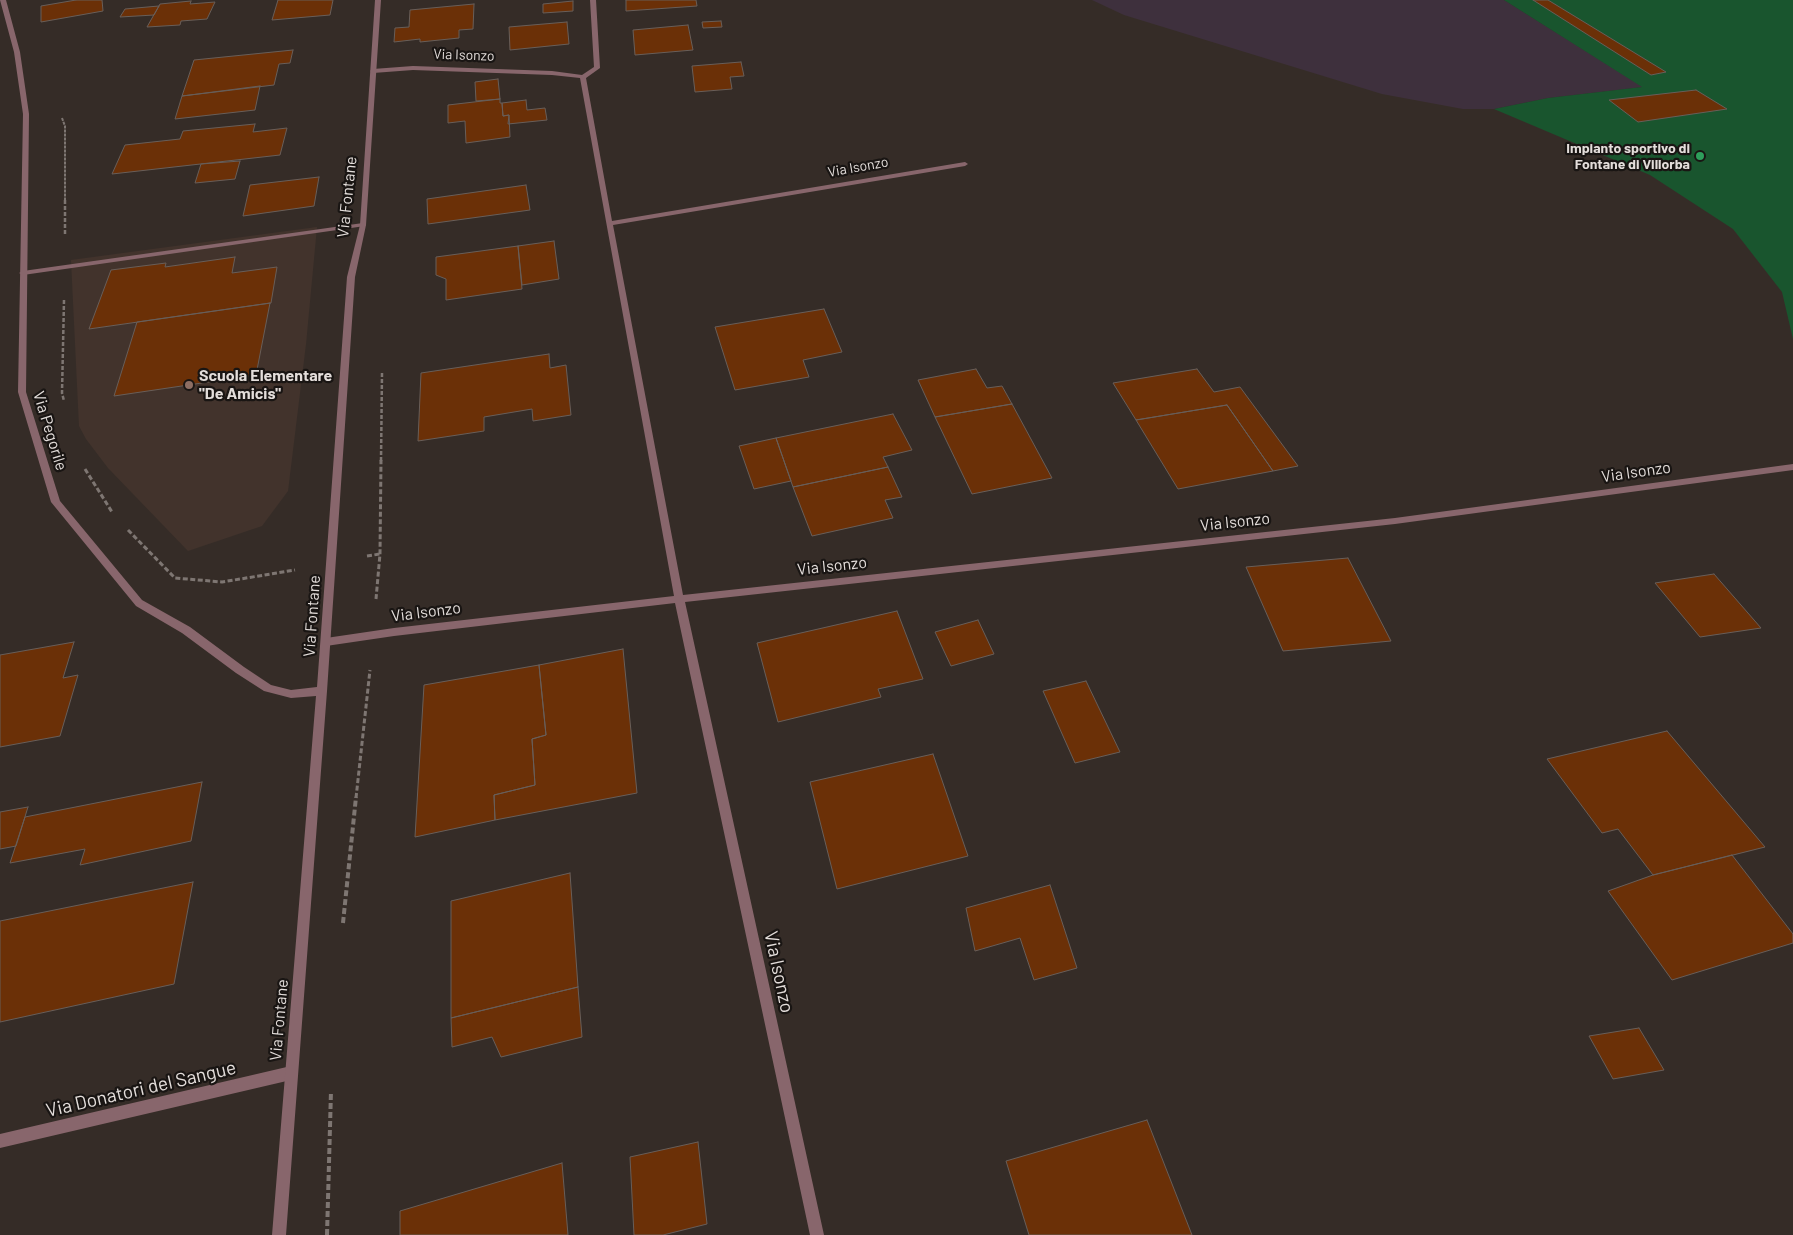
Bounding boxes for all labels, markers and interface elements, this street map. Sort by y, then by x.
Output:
street label: Via Isonzo [433,46,495,64]
place label: Impianto sportivo di Fontane di Villorba [1566,140,1690,172]
marker: Impianto sportivo di Fontane di Villorba [1694,150,1706,162]
street label: Via Isonzo [826,153,890,181]
street label: Via Fontane [333,155,361,239]
place label: Scuola Elementare "De Amicis" [199,366,332,404]
marker: Scuola Elementare "De Amicis" [183,379,195,391]
street label: Via Pegorile [29,389,71,473]
street label: Via Isonzo [1600,458,1672,486]
street label: Via Isonzo [1199,509,1271,535]
street label: Via Isonzo [796,553,868,579]
street label: Via Fontane [300,575,324,657]
street label: Via Isonzo [390,598,462,626]
street label: Via Isonzo [759,929,799,1015]
street label: Via Fontane [266,978,292,1062]
street label: Via Donatori del Sangue [44,1056,238,1122]

